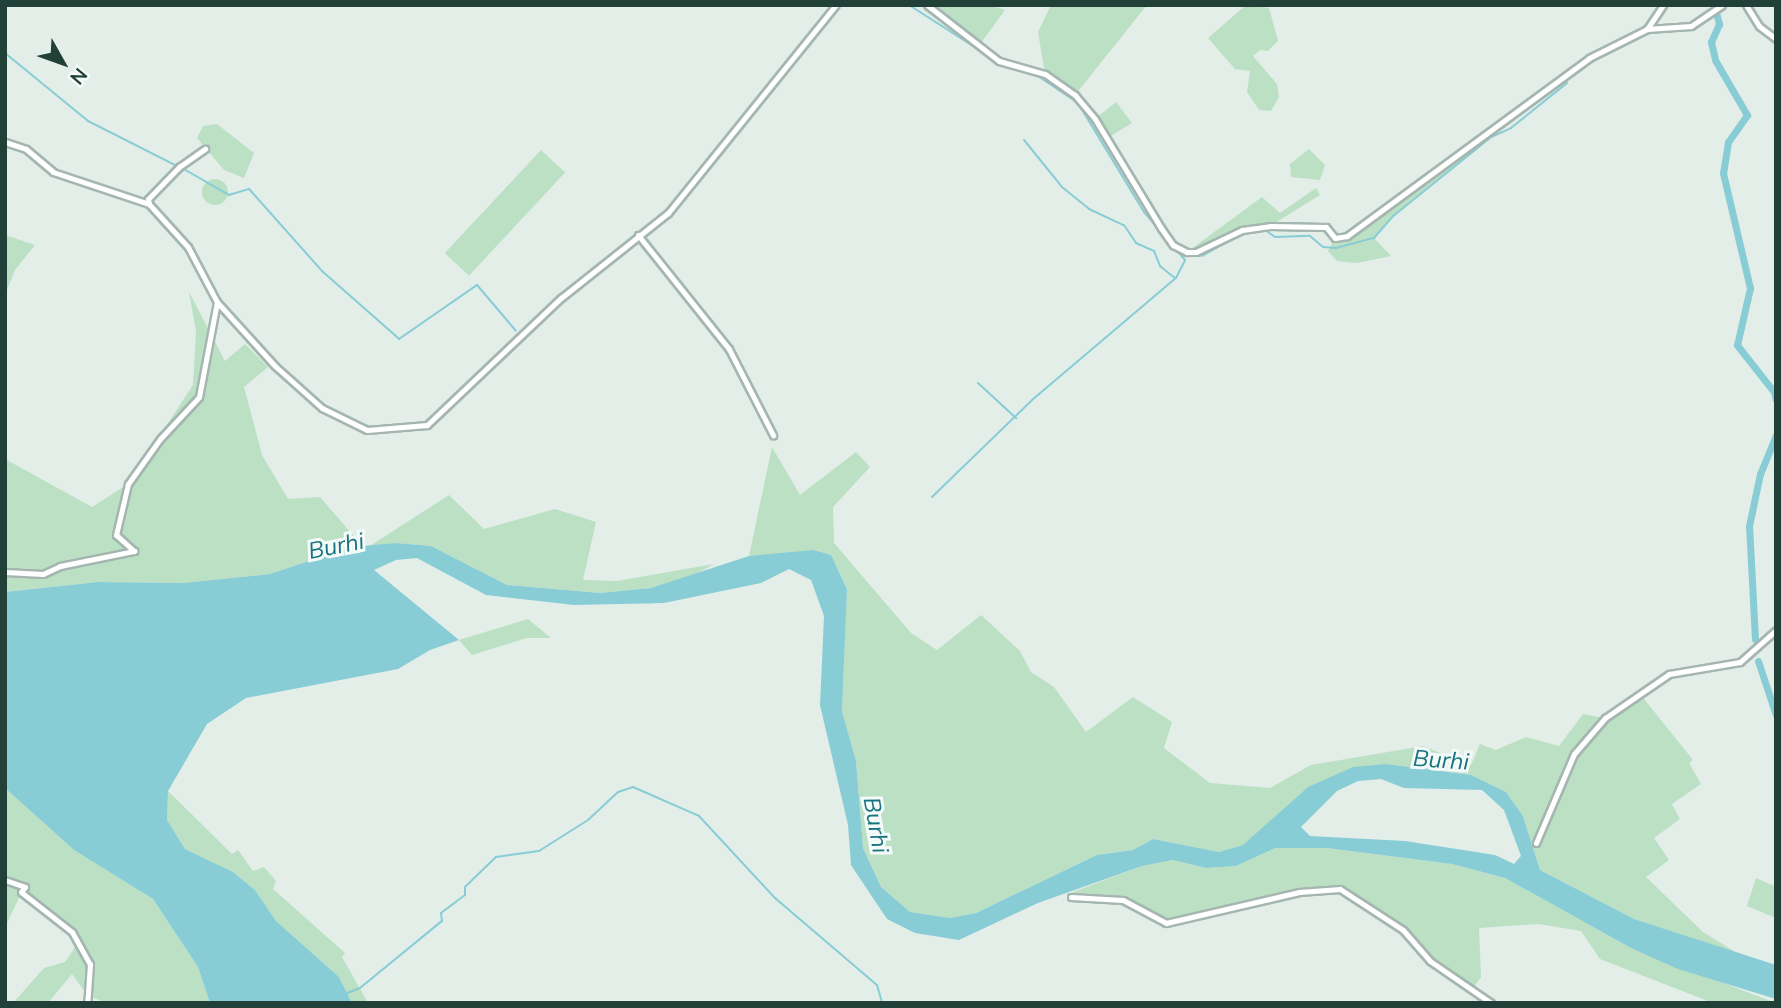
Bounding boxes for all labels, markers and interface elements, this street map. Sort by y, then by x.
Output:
north arrow [28,28,98,98]
text: N [65,63,93,90]
water label: Burhi [306,527,366,565]
water label: Burhi [1412,744,1470,776]
water label: Burhi [858,795,894,855]

